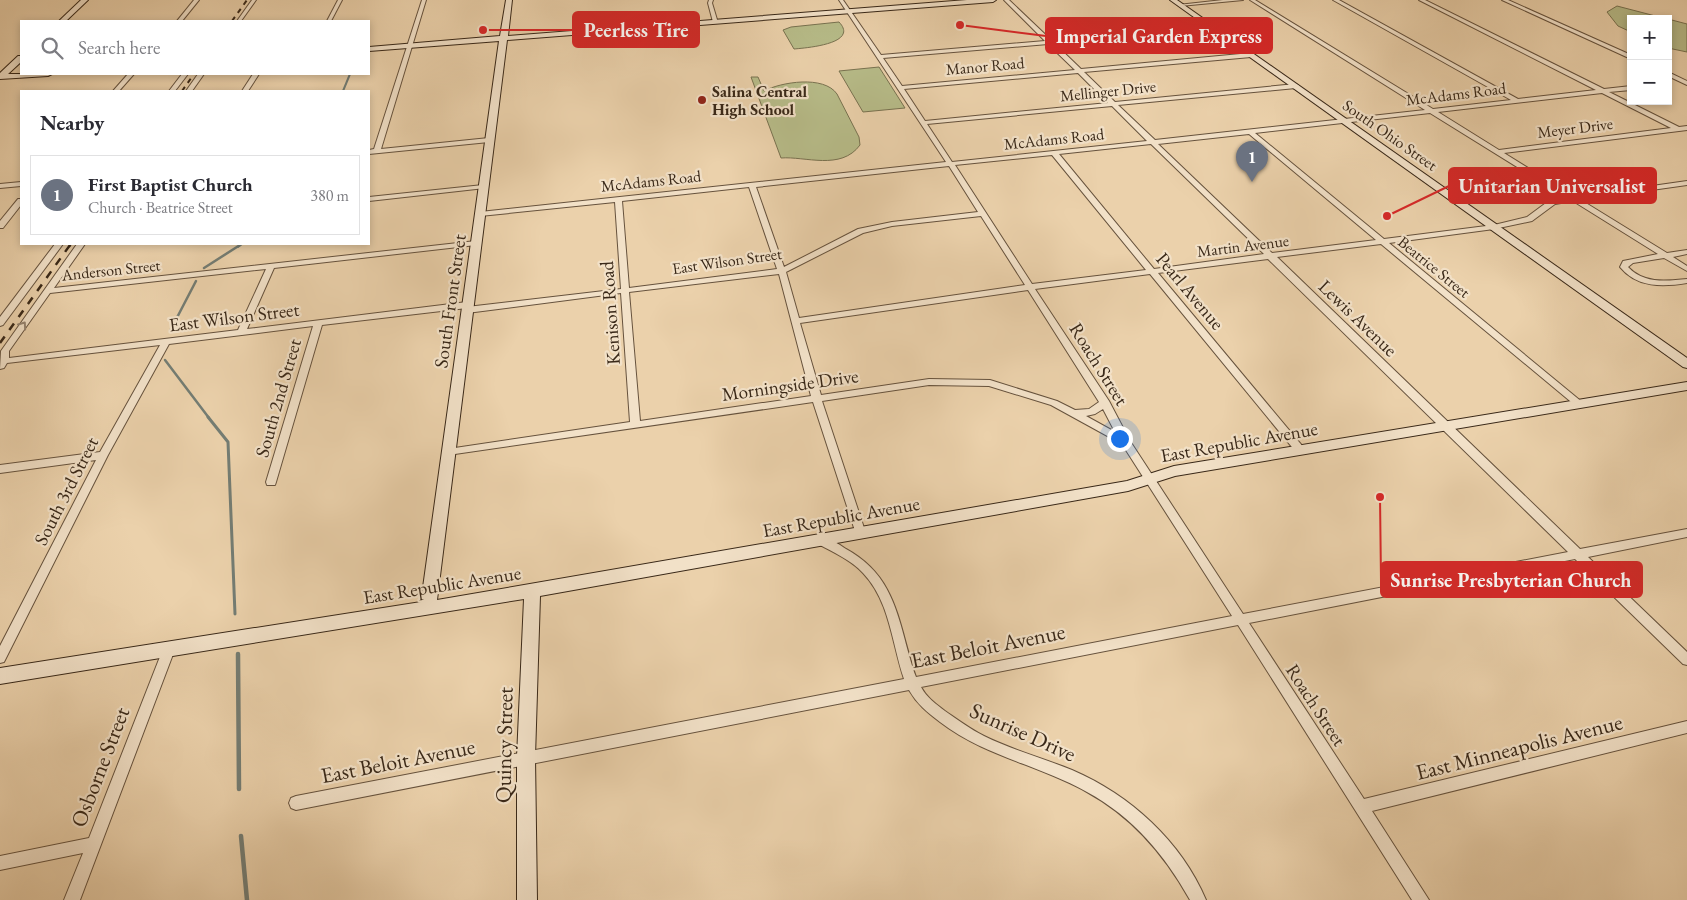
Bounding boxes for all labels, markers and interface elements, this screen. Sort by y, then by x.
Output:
callout: Peerless Tire [573,12,699,47]
map controls [1627,15,1672,105]
button: + [1627,15,1672,60]
text: Peerless Tire [583,17,689,43]
callout: Imperial Garden Express [1046,18,1272,53]
search box [20,20,370,75]
text: Imperial Garden Express [1056,23,1262,49]
icon: search [38,34,66,62]
text: Search here [78,35,160,60]
street label: Manor Road [945,52,1026,80]
button: − [1627,60,1672,105]
street label: Mellinger Drive [1059,76,1157,106]
street label: McAdams Road [1405,77,1508,111]
place label: Salina Central High School [712,81,807,120]
marker: Salina Central High School [696,94,708,106]
street label: South Ohio Street [1339,95,1441,175]
text: Nearby [40,109,104,136]
street label: Meyer Drive [1536,113,1614,143]
street label: McAdams Road [1003,123,1106,155]
pin: 1 [1236,141,1268,182]
street label: McAdams Road [600,165,703,197]
callout: Unitarian Universalist [1449,168,1656,203]
text: First Baptist Church [88,172,253,197]
text: Unitarian Universalist [1458,173,1646,199]
text: 1 [53,185,61,206]
text: 380 m [310,185,349,206]
text: Church · Beatrice Street [88,197,233,218]
street label: Martin Avenue [1196,230,1290,262]
street label: Beatrice Street [1394,231,1474,303]
street label: South Front Street [428,232,472,369]
street label: East Wilson Street [671,243,783,279]
street label: Pearl Avenue [1150,247,1230,335]
street label: Anderson Street [60,254,161,286]
street label: Kenison Road [594,260,626,366]
street label: Lewis Avenue [1313,274,1403,362]
street label: East Wilson Street [167,297,301,337]
street label: Roach Street [1064,318,1134,410]
one-way arrow [17,321,26,331]
street label: South 2nd Street [249,336,307,460]
street label: Morningside Drive [720,363,860,407]
street label: East Republic Avenue [1158,416,1320,468]
your location [1107,426,1133,452]
street label: South 3rd Street [28,433,104,549]
street label: East Republic Avenue [760,491,922,543]
street label: East Republic Avenue [361,560,523,610]
callout: Sunrise Presbyterian Church [1381,562,1642,597]
text: Sunrise Presbyterian Church [1390,567,1632,593]
street label: East Beloit Avenue [908,617,1068,675]
street label: Roach Street [1280,659,1352,751]
street label: Quincy Street [488,687,520,803]
street label: Sunrise Drive [965,696,1081,768]
street label: Osborne Street [64,703,136,831]
street label: East Minneapolis Avenue [1413,707,1626,787]
street label: East Beloit Avenue [318,732,478,790]

